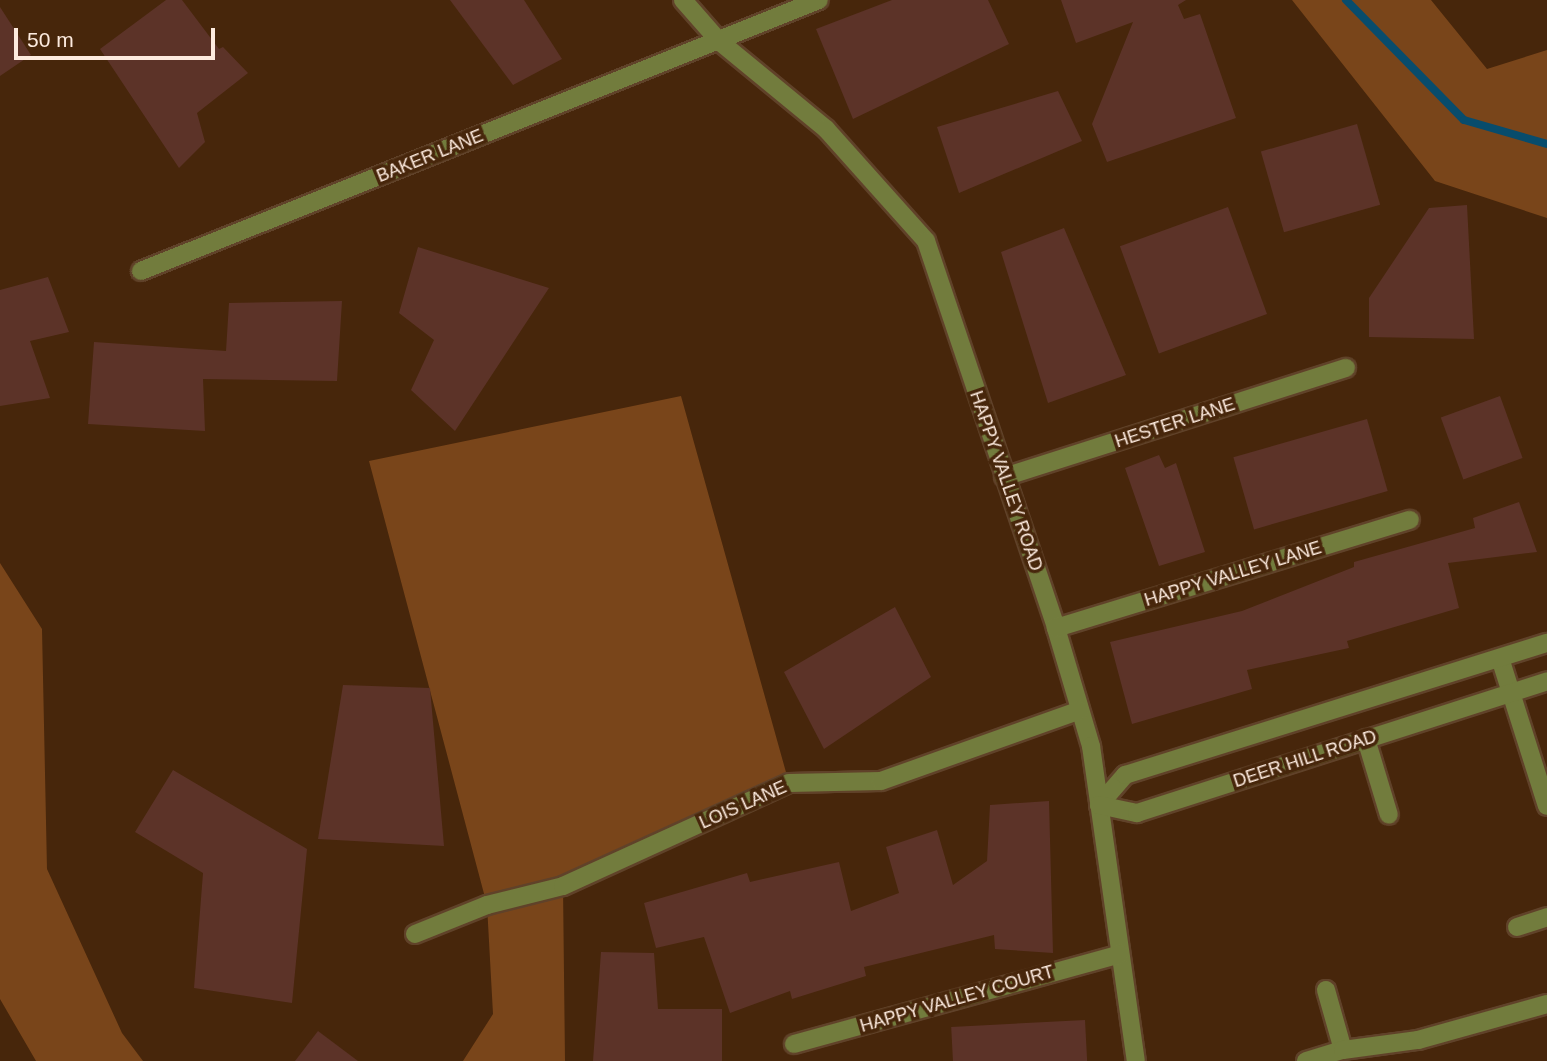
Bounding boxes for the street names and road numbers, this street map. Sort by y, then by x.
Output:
street label: BAKER LANE [374,125,486,187]
street label: HAPPY VALLEY ROAD [965,388,1047,574]
street label: HESTER LANE [1112,393,1238,453]
street label: HAPPY VALLEY LANE [1142,537,1324,611]
street label: DEER HILL ROAD [1230,726,1380,792]
street label: LOIS LANE [696,776,790,834]
street label: HAPPY VALLEY COURT [857,961,1057,1037]

